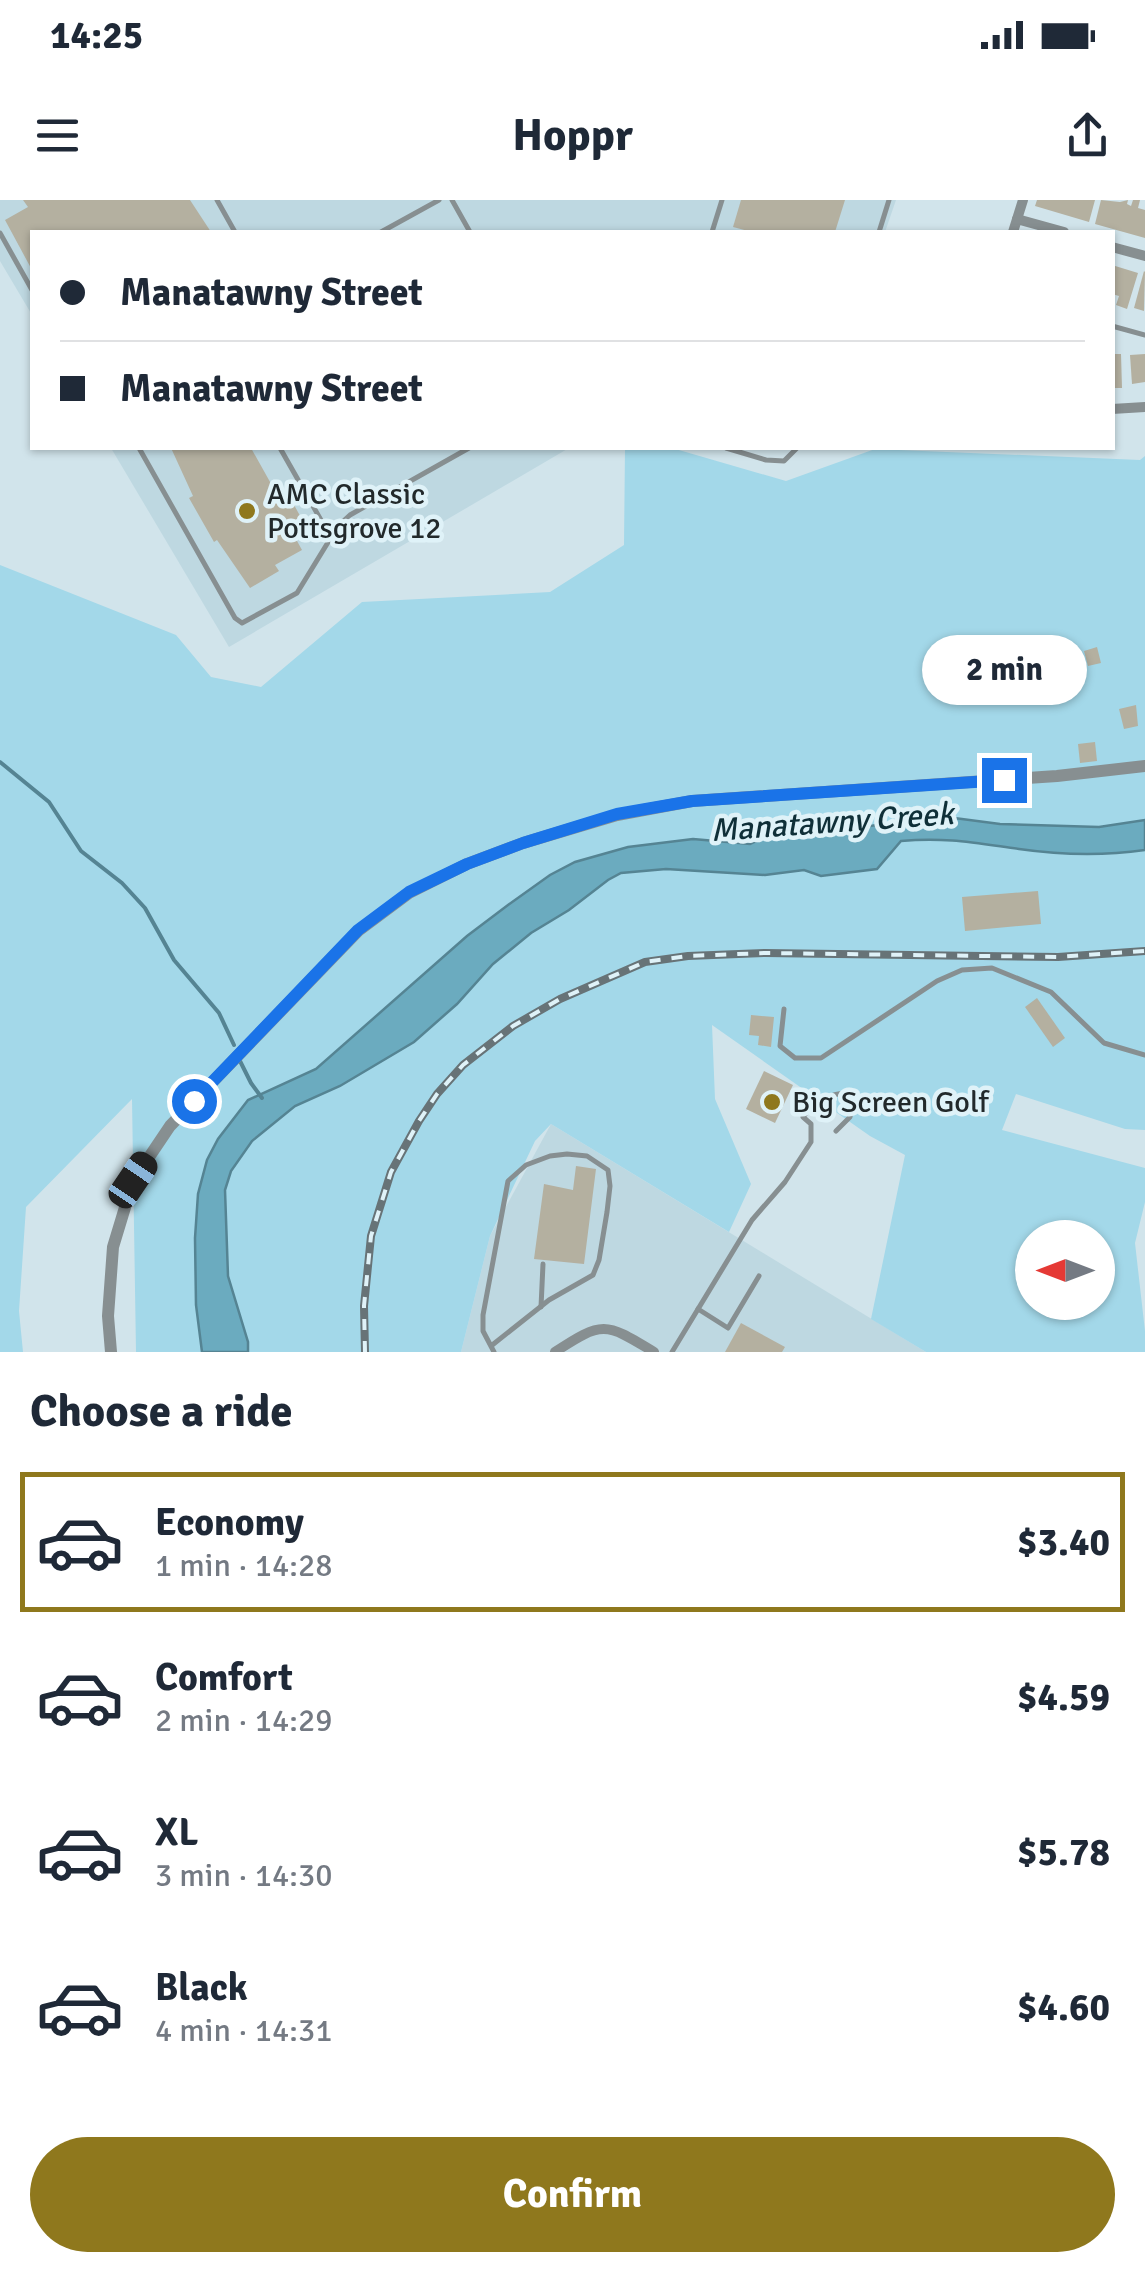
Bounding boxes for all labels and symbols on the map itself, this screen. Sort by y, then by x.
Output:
place label: AMC Classic Pottsgrove 12 [267,476,442,547]
marker: AMC Classic Pottsgrove 12 [236,500,258,522]
callout: 2 min [922,635,1086,705]
route end [982,758,1027,803]
water label: Manatawny Creek [709,794,958,850]
route start [172,1079,217,1124]
place label: Big Screen Golf [792,1084,990,1121]
marker: Big Screen Golf [761,1091,783,1113]
car [104,1147,162,1213]
north arrow [1015,1220,1115,1320]

